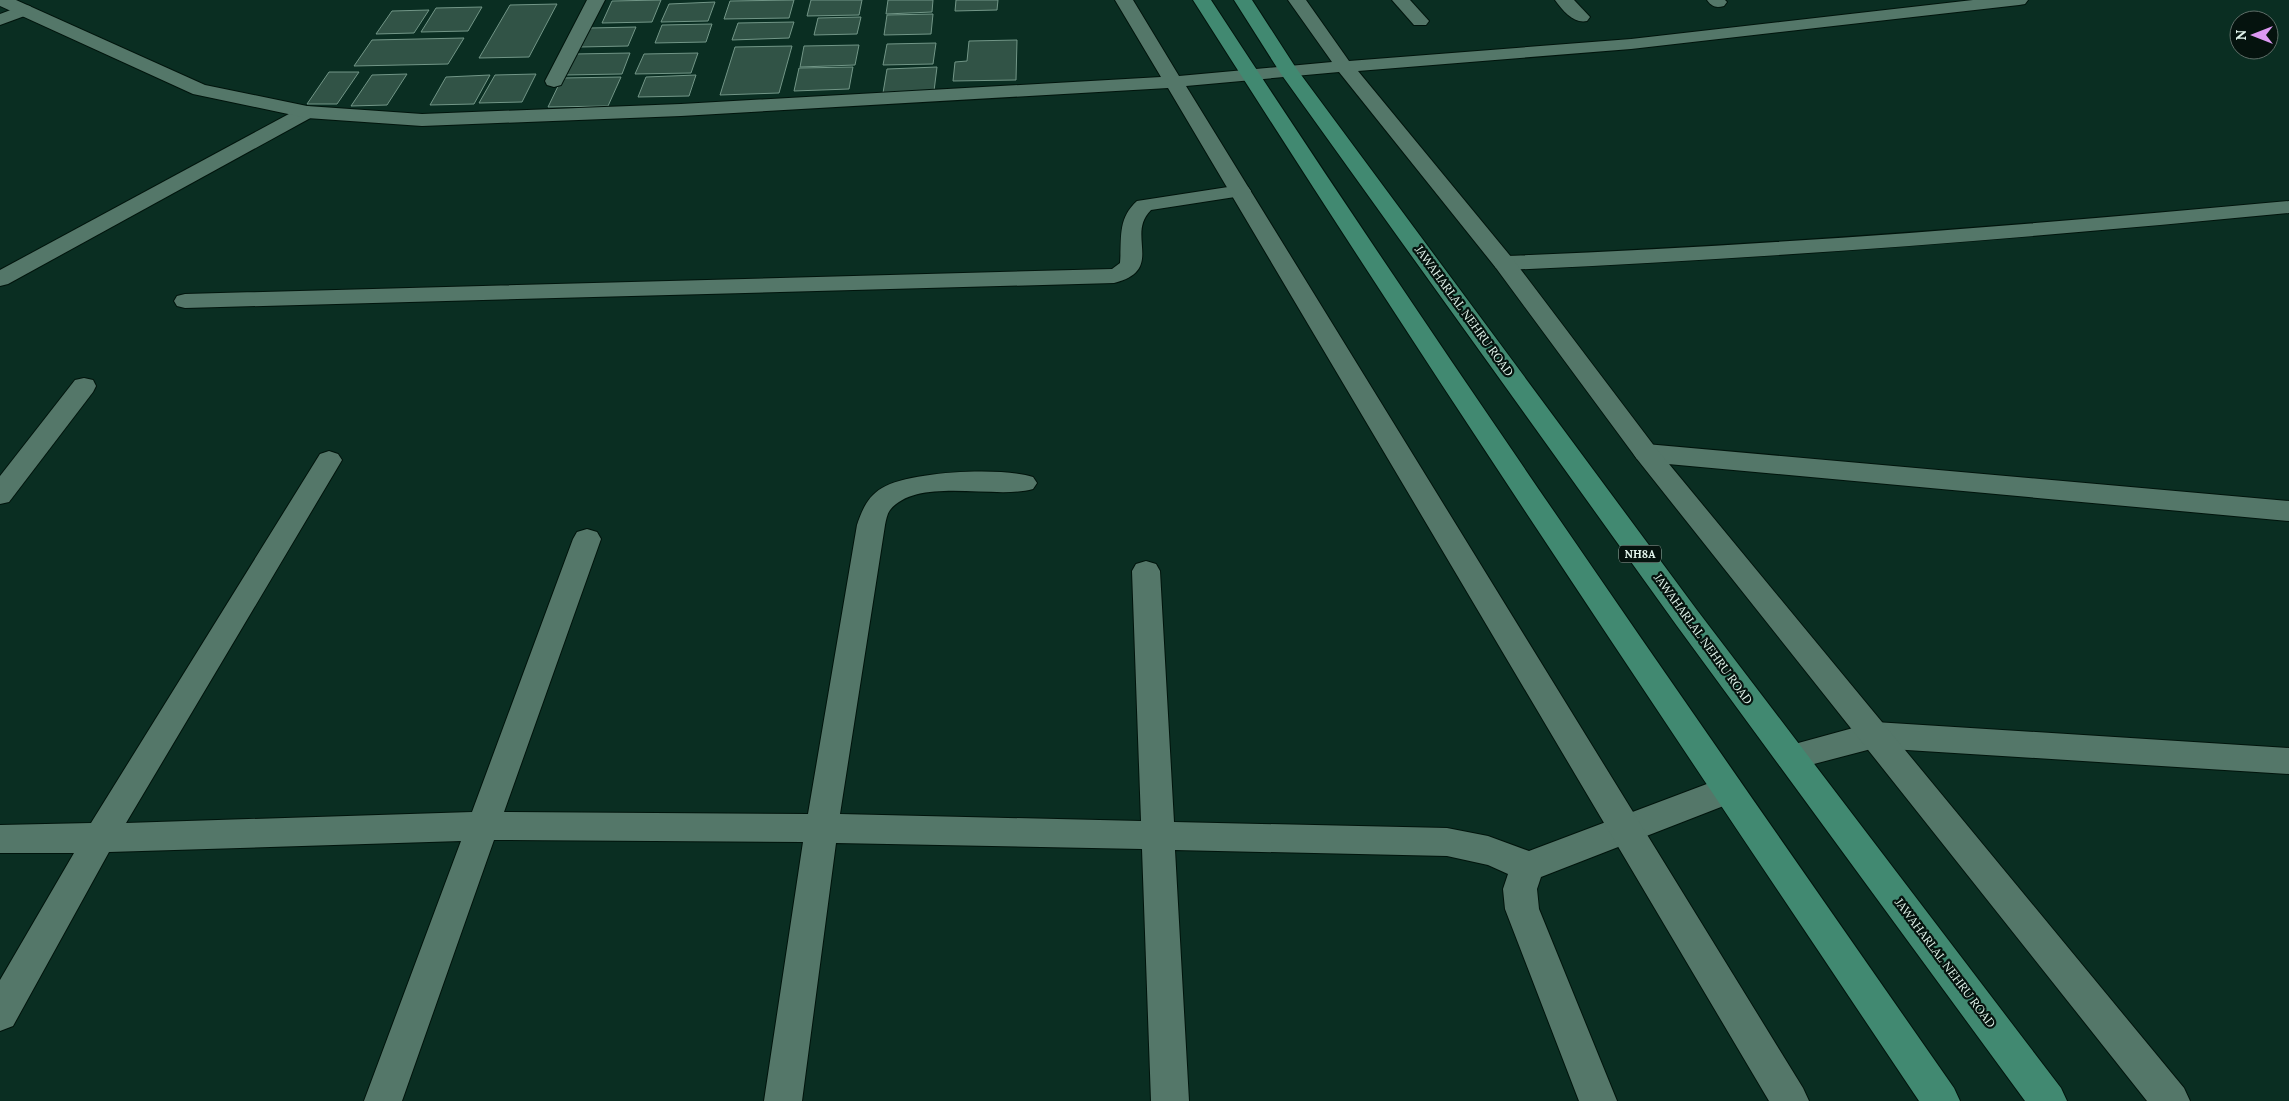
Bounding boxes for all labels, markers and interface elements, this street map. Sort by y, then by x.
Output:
north arrow [2229,10,2279,60]
text: N [2232,29,2250,40]
street label: JAWAHARLAL NEHRU ROAD [1411,242,1517,379]
road number: NH8A [1619,546,1661,562]
street label: JAWAHARLAL NEHRU ROAD [1650,570,1756,707]
street label: JAWAHARLAL NEHRU ROAD [1891,894,1999,1030]

